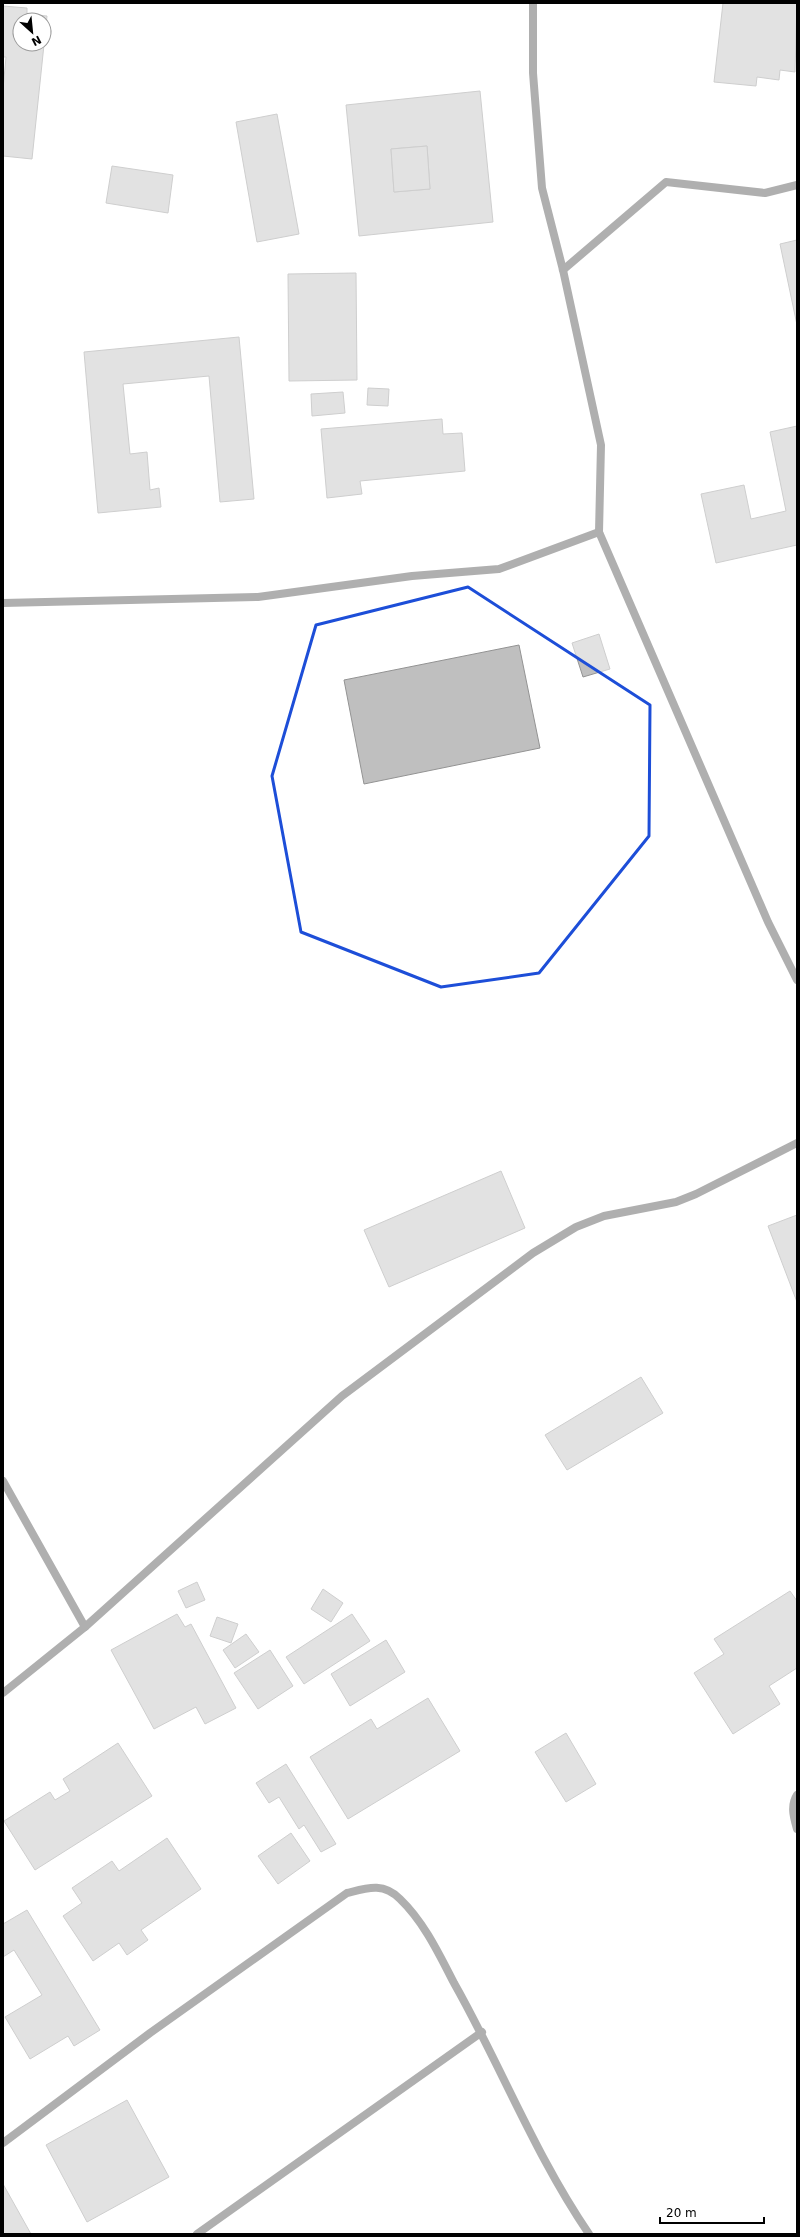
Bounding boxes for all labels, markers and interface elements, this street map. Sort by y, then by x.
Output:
north arrow [12,12,52,52]
text: N [29,33,43,48]
scale bar [660,2199,764,2225]
text: 20 m [666,2206,697,2220]

